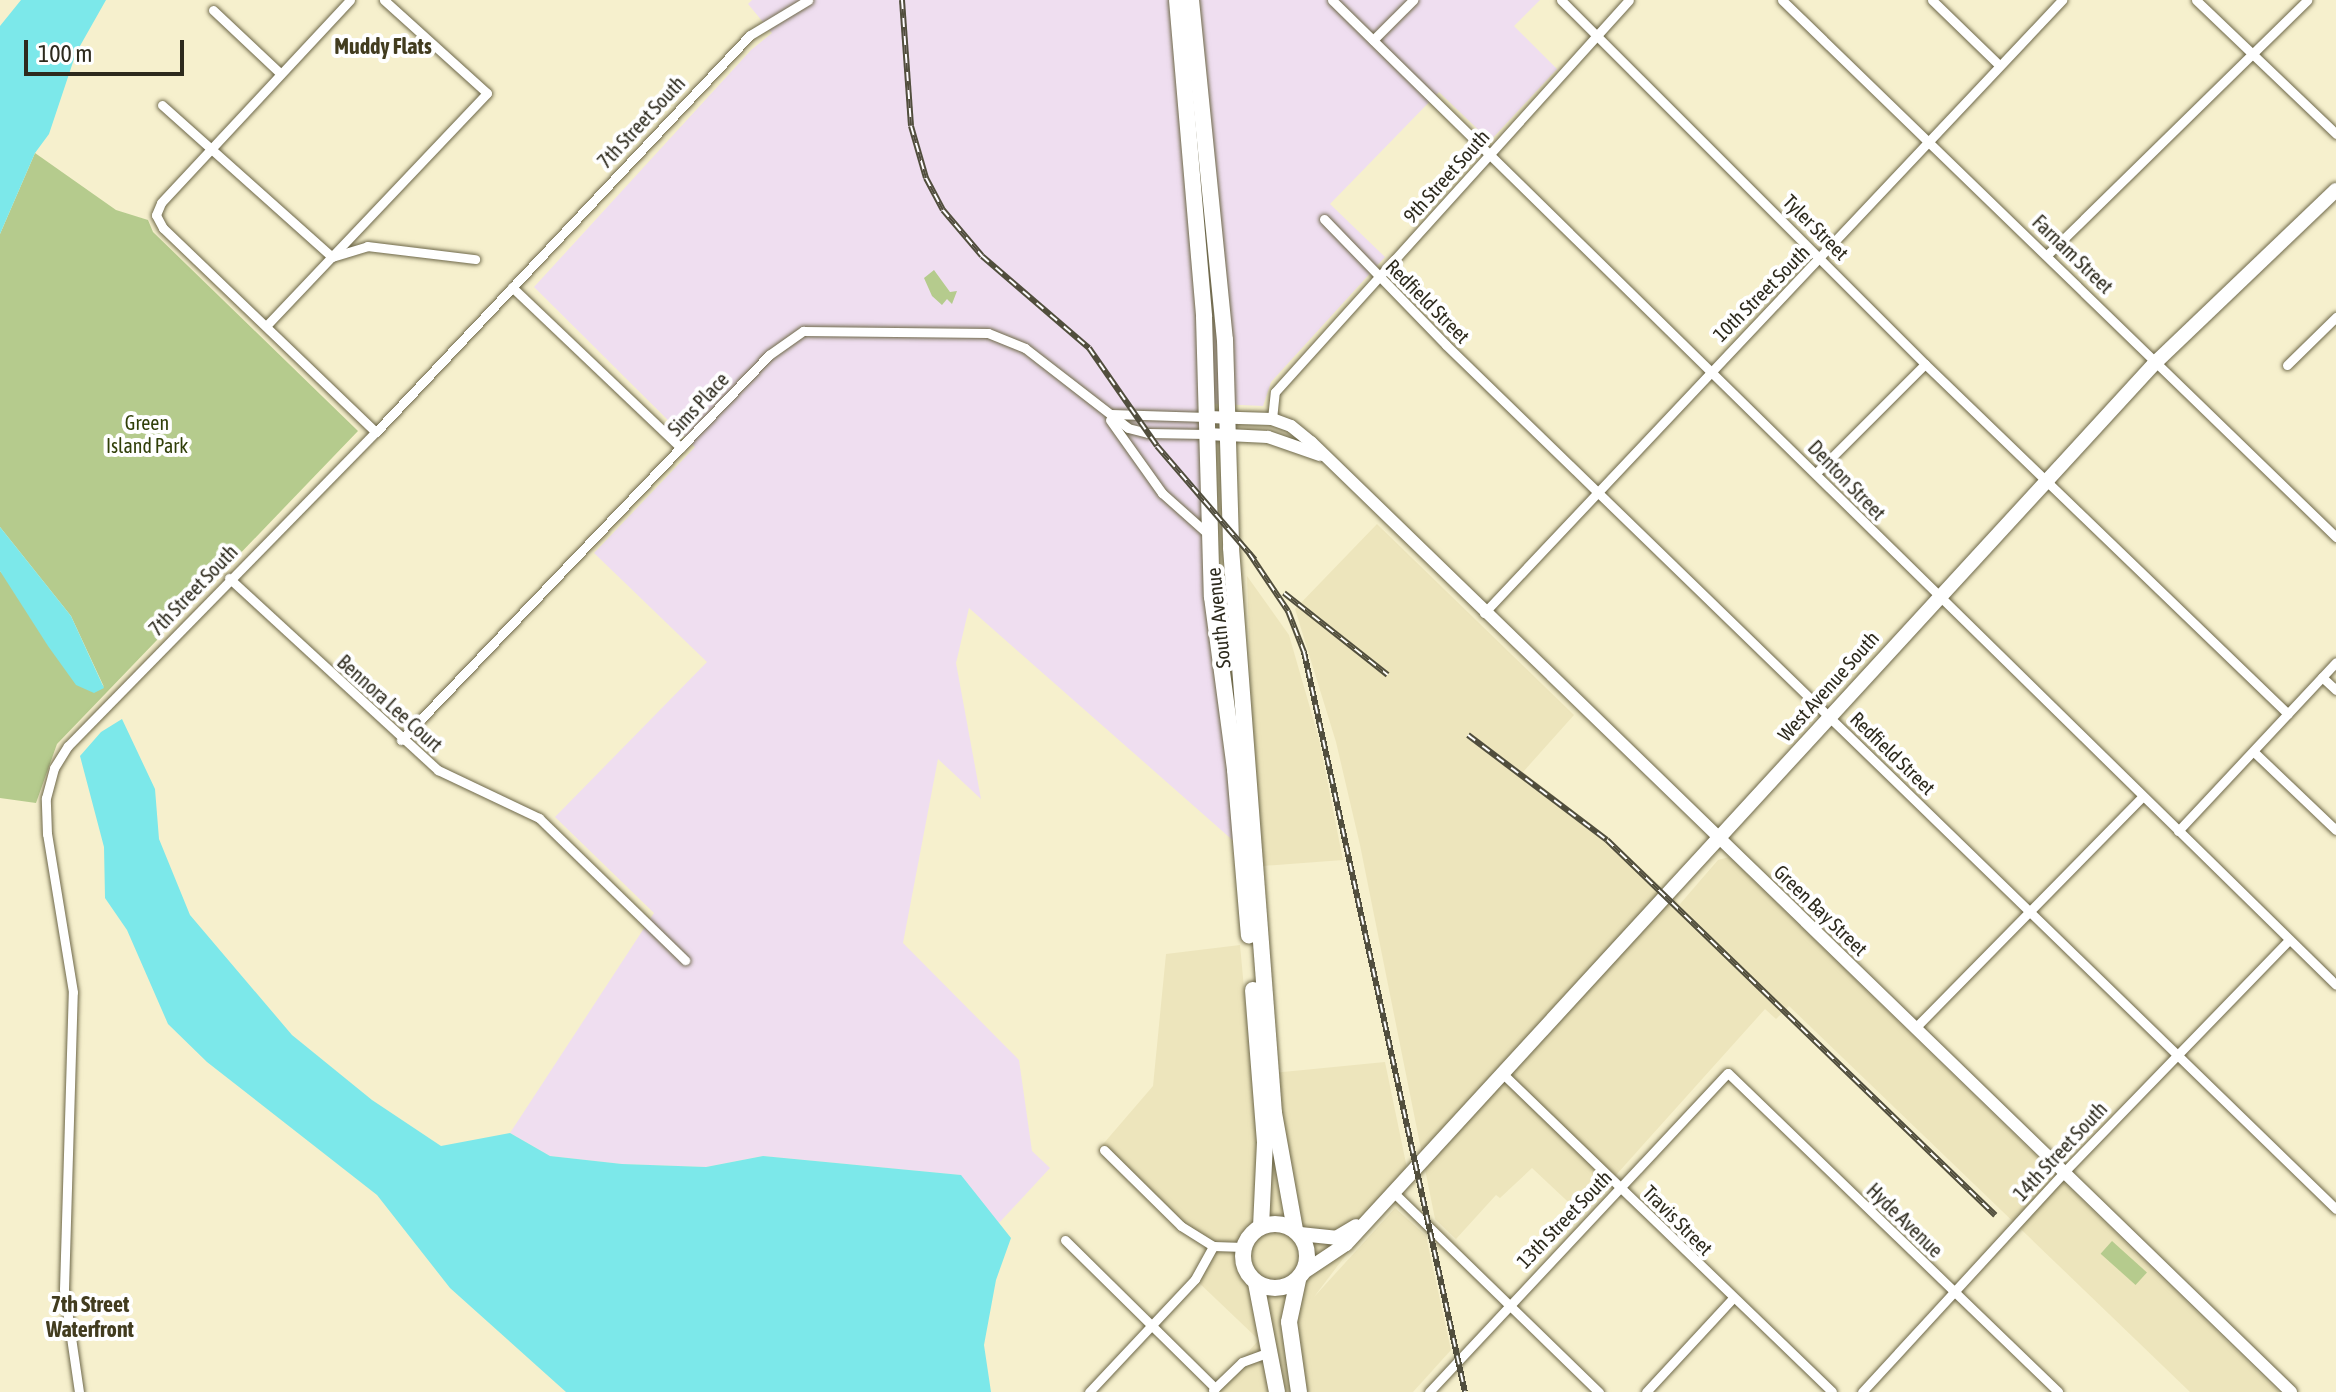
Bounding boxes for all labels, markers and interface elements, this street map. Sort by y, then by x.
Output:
scale bar [28,24,188,74]
district label: Muddy Flats [334,34,432,60]
text: 100 m [38,40,92,67]
street label: 7th Street South [592,71,690,173]
street label: 9th Street South [1398,124,1494,228]
street label: Tyler Street [1778,189,1854,265]
street label: Farnam Street [2028,210,2118,298]
street label: 10th Street South [1708,240,1814,346]
street label: Redfield Street [1381,254,1475,348]
street label: Sims Place [663,367,733,441]
park label: Green Island Park [106,410,188,457]
street label: Denton Street [1803,435,1891,525]
street label: 7th Street South [144,540,242,640]
street label: South Avenue [1201,567,1235,669]
street label: West Avenue South [1772,626,1884,746]
street label: Bennora Lee Court [333,650,447,756]
street label: Redfield Street [1846,707,1940,799]
street label: Green Bay Street [1769,859,1873,961]
street label: 14th Street South [2008,1097,2112,1205]
street label: 13th Street South [1511,1165,1617,1273]
street label: Hyde Avenue [1862,1178,1948,1262]
street label: Travis Street [1638,1180,1718,1260]
district label: 7th Street Waterfront [46,1291,134,1342]

